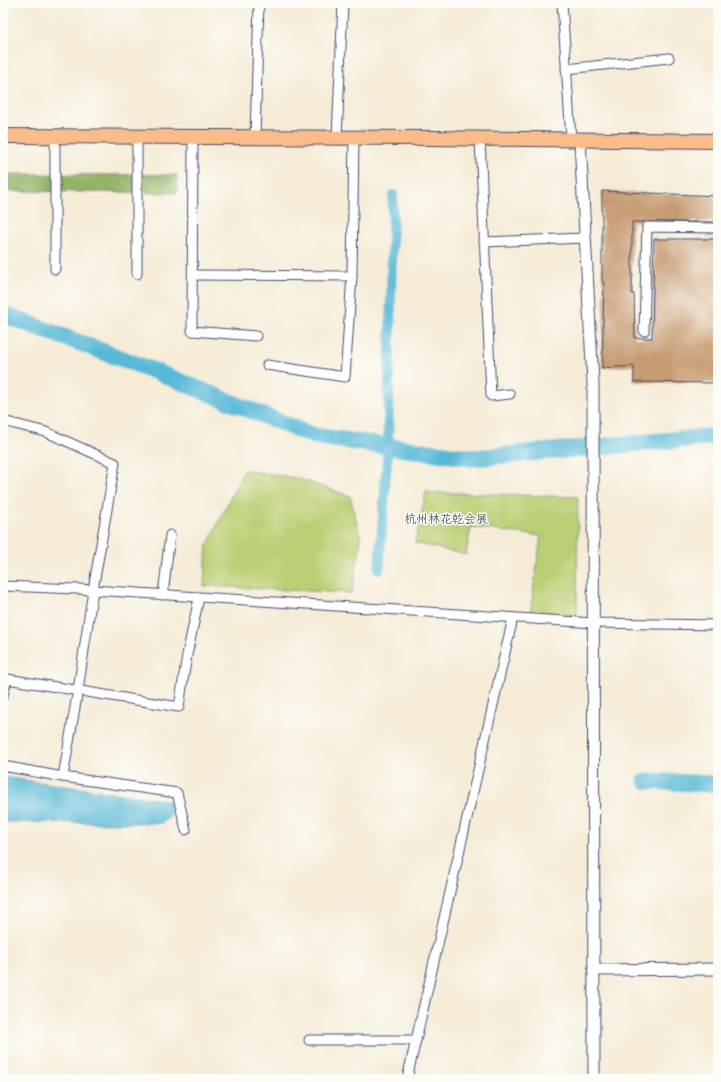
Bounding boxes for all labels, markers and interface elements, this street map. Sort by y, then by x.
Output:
park label: 杭州林花乾会展 [404,512,488,527]

